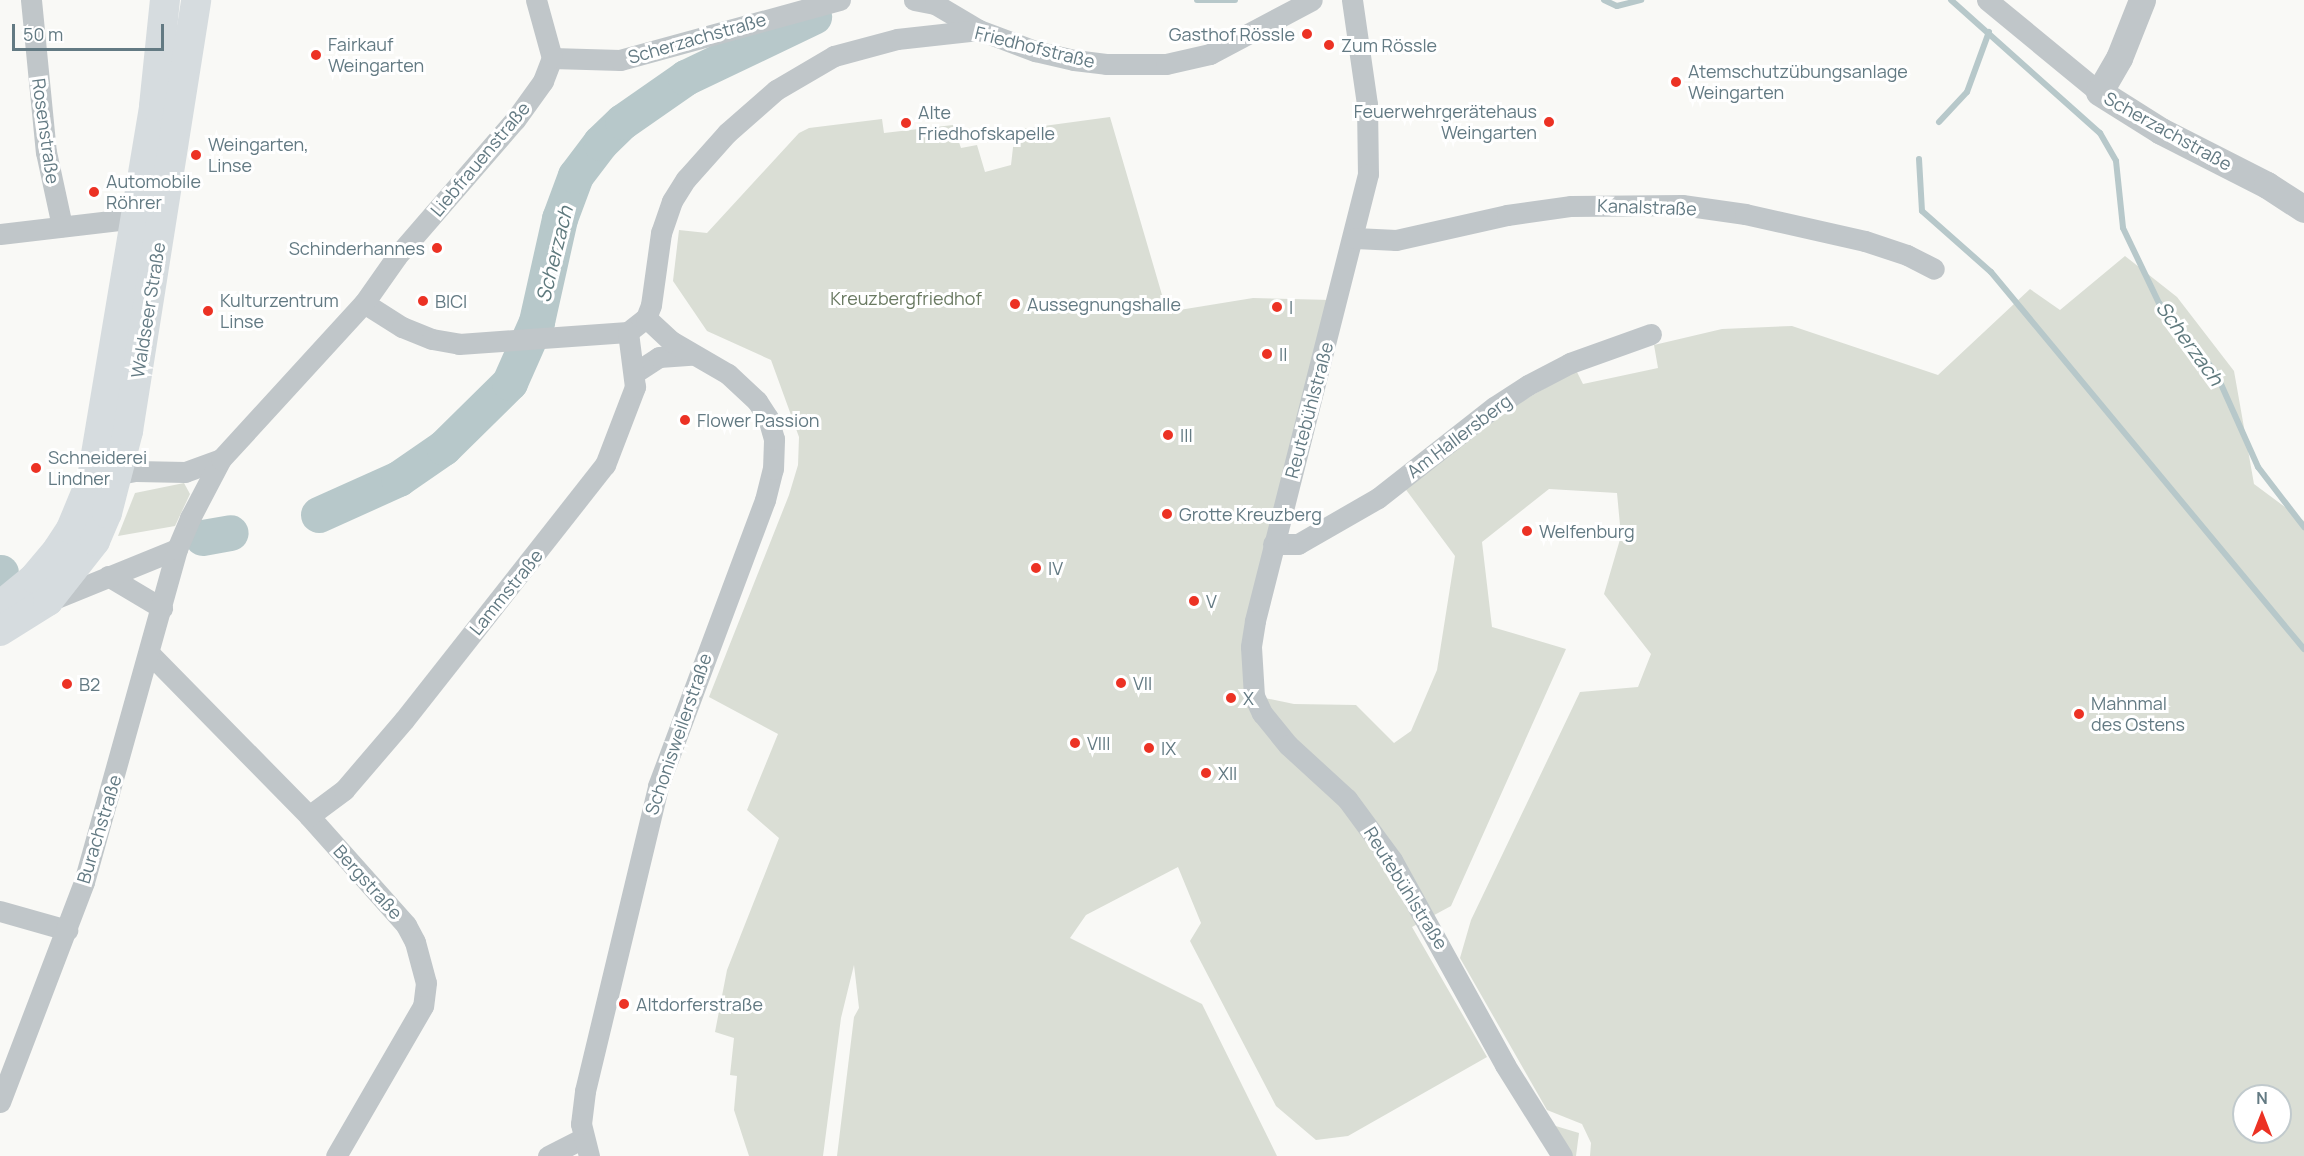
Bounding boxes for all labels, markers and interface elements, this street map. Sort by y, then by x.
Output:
street label: Scherzachstraße [626,8,768,68]
scale bar [15,12,166,50]
text: 50 m [23,22,63,46]
street label: Friedhofstraße [973,22,1097,72]
place label: Gasthof Rössle [1169,23,1295,45]
marker: Gasthof Rössle [1300,27,1314,41]
place label: Fairkauf Weingarten [328,34,424,76]
place label: Zum Rössle [1341,34,1437,56]
marker: Zum Rössle [1322,38,1336,52]
marker: Fairkauf Weingarten [309,48,323,62]
place label: Atemschutzübungsanlage Weingarten [1688,61,1908,104]
marker: Atemschutzübungsanlage Weingarten [1669,75,1683,89]
street label: Rosenstraße [28,77,64,185]
street label: Scherzachstraße [2100,87,2236,175]
street label: Liebfrauenstraße [426,97,534,221]
place label: Feuerwehrgerätehaus Weingarten [1354,101,1537,144]
place label: Alte Friedhofskapelle [918,102,1055,144]
marker: Feuerwehrgerätehaus Weingarten [1542,115,1556,129]
marker: Alte Friedhofskapelle [899,116,913,130]
place label: Weingarten, Linse [208,134,309,176]
marker: Weingarten, Linse [189,148,203,162]
place label: Automobile Röhrer [106,171,201,213]
marker: Automobile Röhrer [87,185,101,199]
street label: Kanalstraße [1597,194,1697,220]
water label: Scherzach [530,203,578,305]
place label: Schinderhannes [289,237,425,259]
street label: Waldseer Straße [127,241,169,379]
marker: Schinderhannes [430,241,444,255]
park label: Kreuzbergfriedhof [830,287,982,309]
place label: Kulturzentrum Linse [220,290,339,332]
place label: BICI [435,290,467,312]
place label: Aussegnungshalle [1027,293,1181,315]
marker: BICI [416,294,430,308]
place label: I [1289,296,1293,318]
water label: Scherzach [2151,296,2229,390]
marker: Aussegnungshalle [1008,297,1022,311]
marker: I [1270,300,1284,314]
marker: Kulturzentrum Linse [201,304,215,318]
street label: Reutebühlstraße [1280,339,1338,481]
place label: II [1279,343,1287,365]
marker: II [1260,347,1274,361]
street label: Am Hallersberg [1403,390,1515,482]
place label: Flower Passion [697,409,820,431]
marker: Flower Passion [678,413,692,427]
place label: III [1180,424,1193,446]
marker: III [1161,428,1175,442]
place label: Schneiderei Lindner [48,447,147,490]
marker: Schneiderei Lindner [29,461,43,475]
place label: Grotte Kreuzberg [1179,503,1322,525]
marker: Grotte Kreuzberg [1160,507,1174,521]
place label: Welfenburg [1539,520,1635,542]
marker: Welfenburg [1520,524,1534,538]
street label: Lammstraße [465,545,547,639]
place label: IV [1048,557,1063,579]
marker: IV [1029,561,1043,575]
place label: V [1206,590,1217,612]
marker: V [1187,594,1201,608]
street label: Schonisweilerstraße [640,650,716,818]
place label: VII [1133,672,1152,694]
place label: B2 [79,673,100,695]
marker: VII [1114,676,1128,690]
marker: B2 [60,677,74,691]
place label: X [1243,687,1254,709]
marker: X [1224,691,1238,705]
place label: Mahnmal des Ostens [2091,693,2185,736]
marker: Mahnmal des Ostens [2072,707,2086,721]
place label: VIII [1087,732,1110,754]
marker: VIII [1068,736,1082,750]
place label: IX [1161,737,1176,759]
marker: IX [1142,741,1156,755]
place label: XII [1218,762,1237,784]
marker: XII [1199,766,1213,780]
street label: Burachstraße [72,772,126,886]
street label: Reutebühlstraße [1360,823,1452,953]
street label: Bergstraße [329,840,407,924]
place label: Altdorferstraße [636,993,763,1015]
marker: Altdorferstraße [617,997,631,1011]
north arrow [2232,1084,2292,1144]
text: N [2256,1087,2268,1109]

